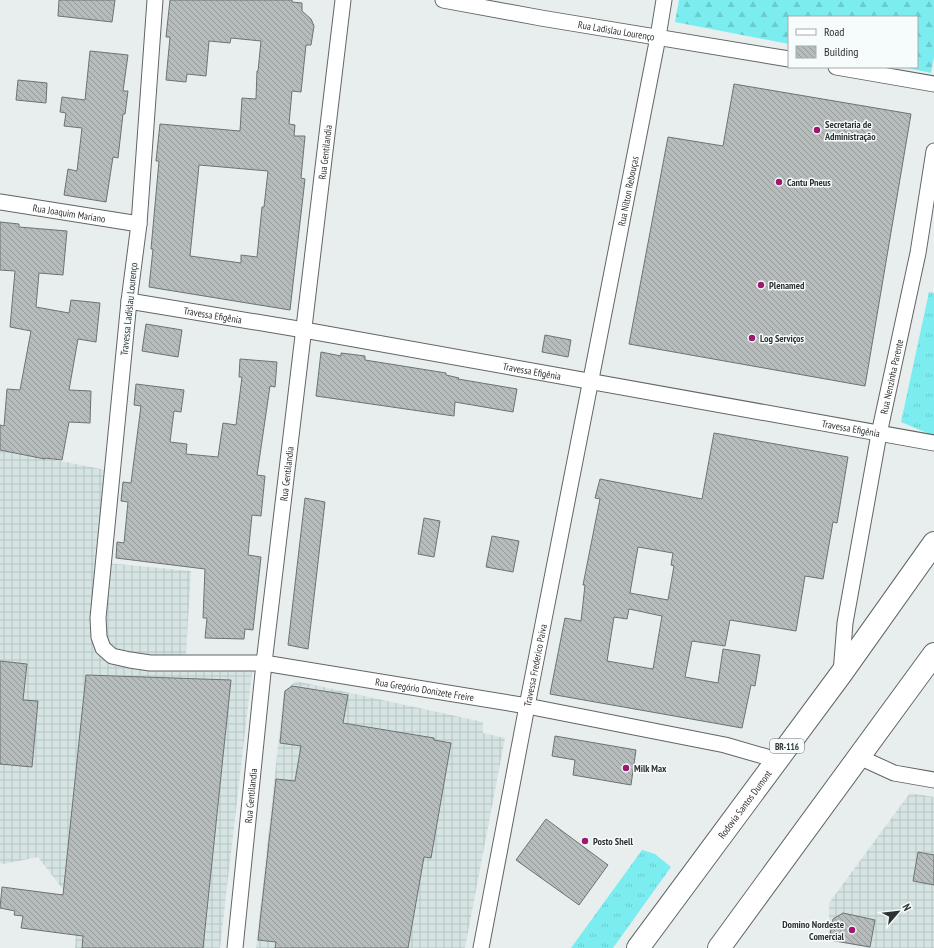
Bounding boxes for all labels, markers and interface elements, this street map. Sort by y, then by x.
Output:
legend [788,16,918,68]
street label: Rua Ladislau Lourenço [577,18,656,43]
text: Road [824,24,844,39]
text: Building [824,44,859,59]
place label: Secretaria de Administração [824,118,876,143]
street label: Rua Gentilandia [315,124,335,180]
marker: Secretaria de Administração [812,125,822,135]
street label: Rua Nilton Rebouças [615,154,641,227]
place label: Cantu Pneus [787,176,831,189]
marker: Cantu Pneus [774,177,784,187]
street label: Rua Joaquim Mariano [32,201,106,225]
street label: Travessa Ladislau Lourenço [118,262,140,356]
place label: Plenamed [769,279,805,292]
marker: Plenamed [756,280,766,290]
street label: Travessa Efigênia [183,304,243,326]
place label: Log Serviços [760,332,805,345]
marker: Log Serviços [747,333,757,343]
street label: Rua Nenzinha Parente [877,338,906,415]
street label: Travessa Efigênia [502,359,562,382]
street label: Travessa Efigênia [821,416,881,440]
street label: Rua Gentilandia [277,446,296,502]
street label: Travessa Frederico Paiva [521,623,549,708]
street label: Rua Gregório Donizete Freire [374,675,475,704]
road number: BR-116 [770,739,804,753]
place label: Milk Max [634,762,667,775]
marker: Milk Max [621,763,631,773]
street label: Rodovia Santos Dumont [715,767,774,841]
street label: Rua Gentilandia [241,768,260,824]
place label: Posto Shell [593,835,633,848]
marker: Posto Shell [580,836,590,846]
north arrow [878,892,918,932]
text: N [899,901,914,913]
place label: Domino Nordeste Comercial [782,918,845,943]
marker: Domino Nordeste Comercial [847,925,857,935]

